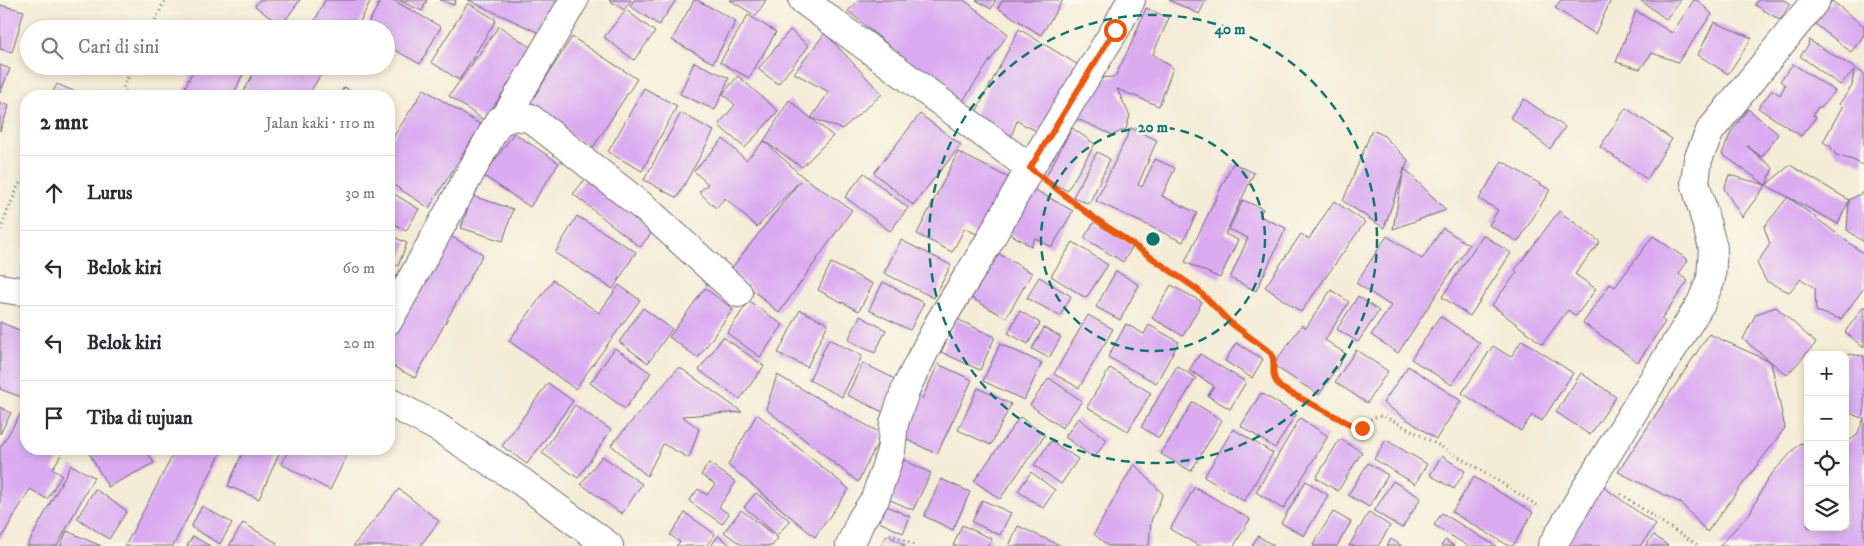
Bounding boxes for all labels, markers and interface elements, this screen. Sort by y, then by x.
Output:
route start [1104,19,1127,42]
search box [20,20,395,75]
text: 40 m [1213,20,1246,39]
icon: search [38,34,66,62]
text: Cari di sini [78,36,159,59]
text: 2 mnt [40,110,88,136]
text: Jalan kaki · 110 m [266,113,375,133]
text: 20 m [1138,118,1169,137]
icon: ahead [40,179,68,207]
text: Lurus [87,182,132,205]
text: 30 m [345,183,375,203]
centre of rings [1144,230,1162,248]
icon: left [40,254,68,282]
text: Belok kiri [87,257,161,280]
text: 60 m [343,258,375,278]
icon: left [40,329,68,357]
text: Belok kiri [87,332,161,355]
text: 20 m [343,333,375,353]
map controls [1804,351,1849,531]
button: + [1804,351,1849,396]
button: − [1804,396,1849,441]
icon: arrive [40,404,68,432]
text: Tiba di tujuan [87,407,193,430]
route end [1351,417,1374,440]
button: locate [1804,441,1849,486]
button: layers [1804,486,1849,531]

